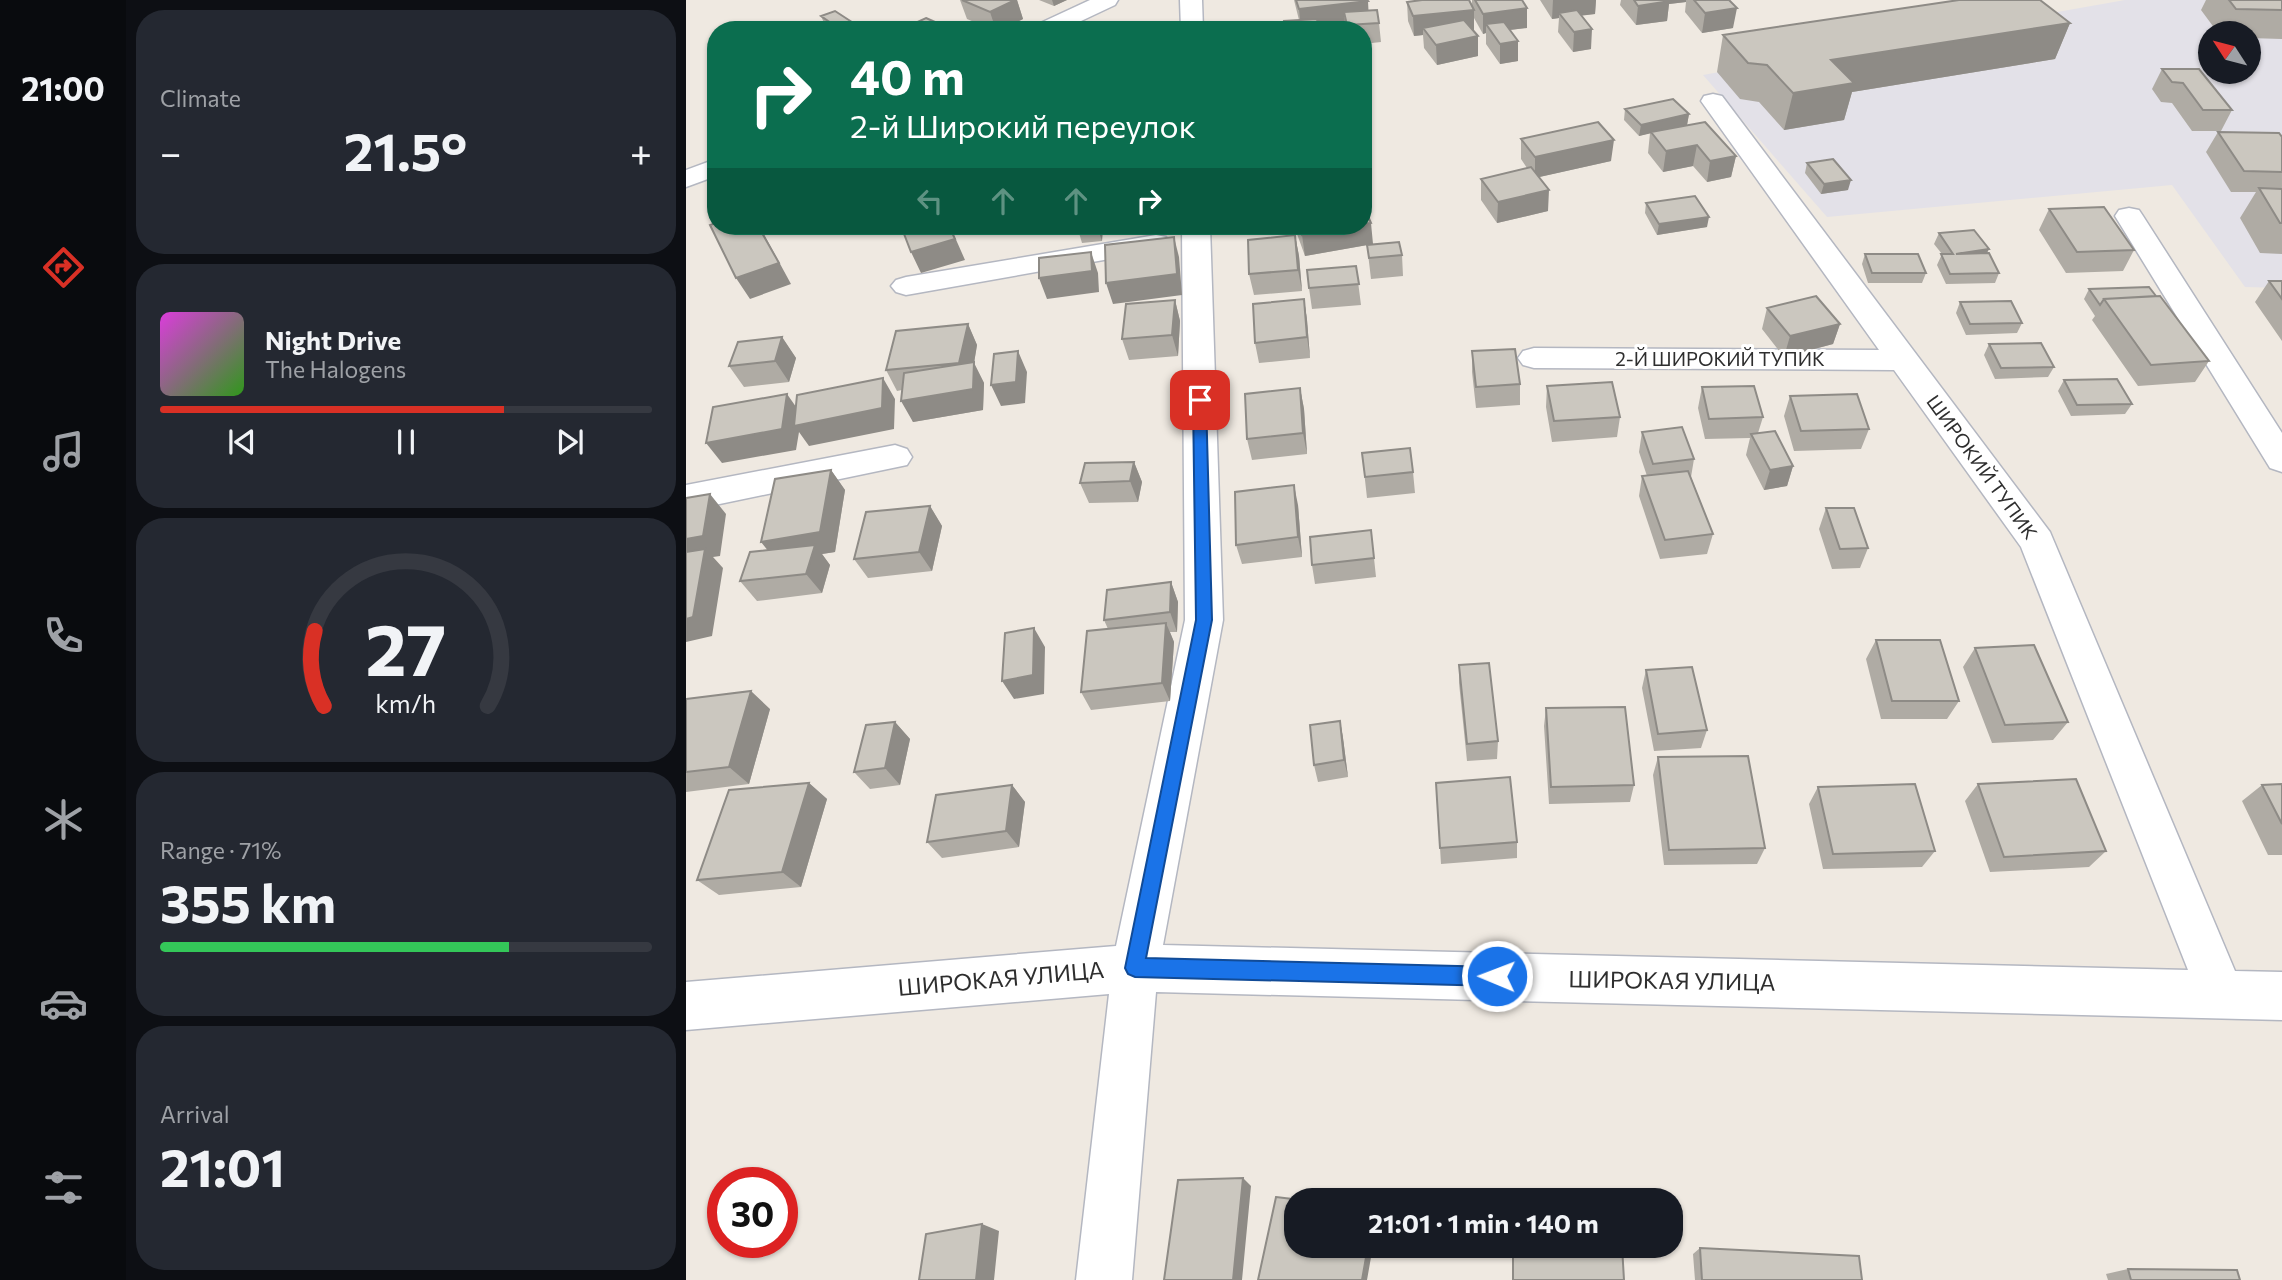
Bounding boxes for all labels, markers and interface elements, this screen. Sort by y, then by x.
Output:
north arrow [2198,21,2261,84]
map controls [2198,21,2261,84]
text: 40 m [850,45,965,105]
icon: right [735,49,826,140]
text: 21:00 [21,68,105,108]
text: Climate [160,84,241,112]
text: 2-й Широкий переулок [850,105,1196,145]
text: 21.5° [344,118,467,182]
text: − [160,128,182,175]
text: + [630,128,652,175]
icon: left [911,182,949,220]
icon: ahead [984,182,1022,220]
icon: ahead [1057,182,1095,220]
icon: right [1130,182,1168,220]
icon: directions [39,243,88,292]
text: Night Drive [265,324,401,355]
street label: 2-Й ШИРОКИЙ ТУПИК [1615,347,1825,370]
text: The Halogens [265,355,406,383]
pin [1170,370,1230,430]
icon: arrive [1181,381,1219,419]
street label: ШИРОКИЙ ТУПИК [1922,390,2043,544]
icon: previous [223,423,261,461]
icon: pause [387,423,425,461]
icon: next [551,423,589,461]
icon: music [39,427,88,476]
text: 27 [366,602,446,691]
icon: phone [39,611,88,660]
text: km/h [376,688,436,718]
icon: climate [39,795,88,844]
text: Range · 71% [160,836,281,864]
text: 355 km [160,870,336,934]
position arrow [1460,939,1534,1013]
street label: ШИРОКАЯ УЛИЦА [897,955,1105,1001]
street label: ШИРОКАЯ УЛИЦА [1568,964,1776,996]
icon: car [39,979,88,1028]
text: Arrival [160,1100,230,1128]
text: 21:01 [160,1134,285,1198]
icon: filters [39,1163,88,1212]
speed limit sign: 30 [707,1167,798,1258]
text: 21:01 · 1 min · 140 m [1368,1207,1599,1238]

